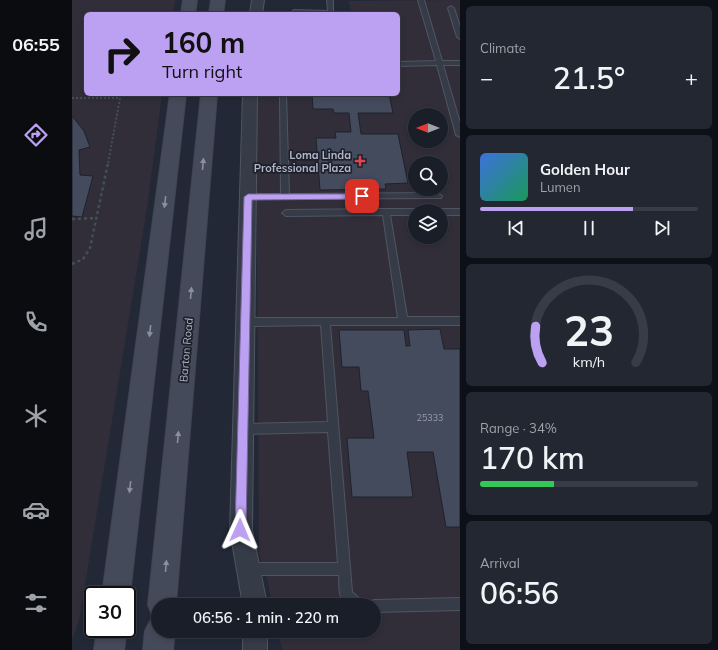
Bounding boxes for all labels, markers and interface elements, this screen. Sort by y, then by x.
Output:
text: 160 m [162,25,245,60]
icon: right [96,28,148,80]
text: 06:55 [12,33,60,56]
text: Climate [480,40,526,56]
text: 21.5° [553,59,625,97]
text: Turn right [162,60,242,83]
text: − [480,64,493,92]
text: + [685,64,698,92]
north arrow [408,108,448,148]
map controls [408,108,448,244]
icon: directions [22,121,50,149]
place label: Loma Linda Professional Plaza [254,148,351,175]
marker: Loma Linda Professional Plaza [354,155,366,167]
button: search [408,156,448,196]
one-way arrow [199,158,206,170]
text: Golden Hour [540,160,630,179]
pin [345,179,379,213]
text: Lumen [540,179,581,195]
icon: arrive [351,185,373,207]
one-way arrow [162,196,168,208]
button: layers [408,204,448,244]
icon: music [22,215,50,243]
icon: previous [505,217,527,239]
icon: pause [578,217,600,239]
icon: next [651,217,673,239]
one-way arrow [187,287,194,299]
text: 23 [564,304,614,356]
icon: phone [22,308,50,336]
street label: Barton Road [176,317,196,383]
one-way arrow [146,325,153,337]
text: km/h [573,353,605,371]
icon: climate [22,402,50,430]
house number: 25333 [416,412,444,423]
text: Range · 34% [480,420,557,436]
one-way arrow [174,431,181,443]
text: 170 km [480,439,585,477]
one-way arrow [127,481,133,493]
icon: car [22,496,50,524]
position arrow [219,509,261,551]
text: Arrival [480,555,520,571]
one-way arrow [162,560,169,572]
text: 06:56 [480,574,559,612]
speed limit sign: 30 [84,586,136,638]
icon: filters [22,589,50,617]
text: 06:56 · 1 min · 220 m [193,608,339,627]

